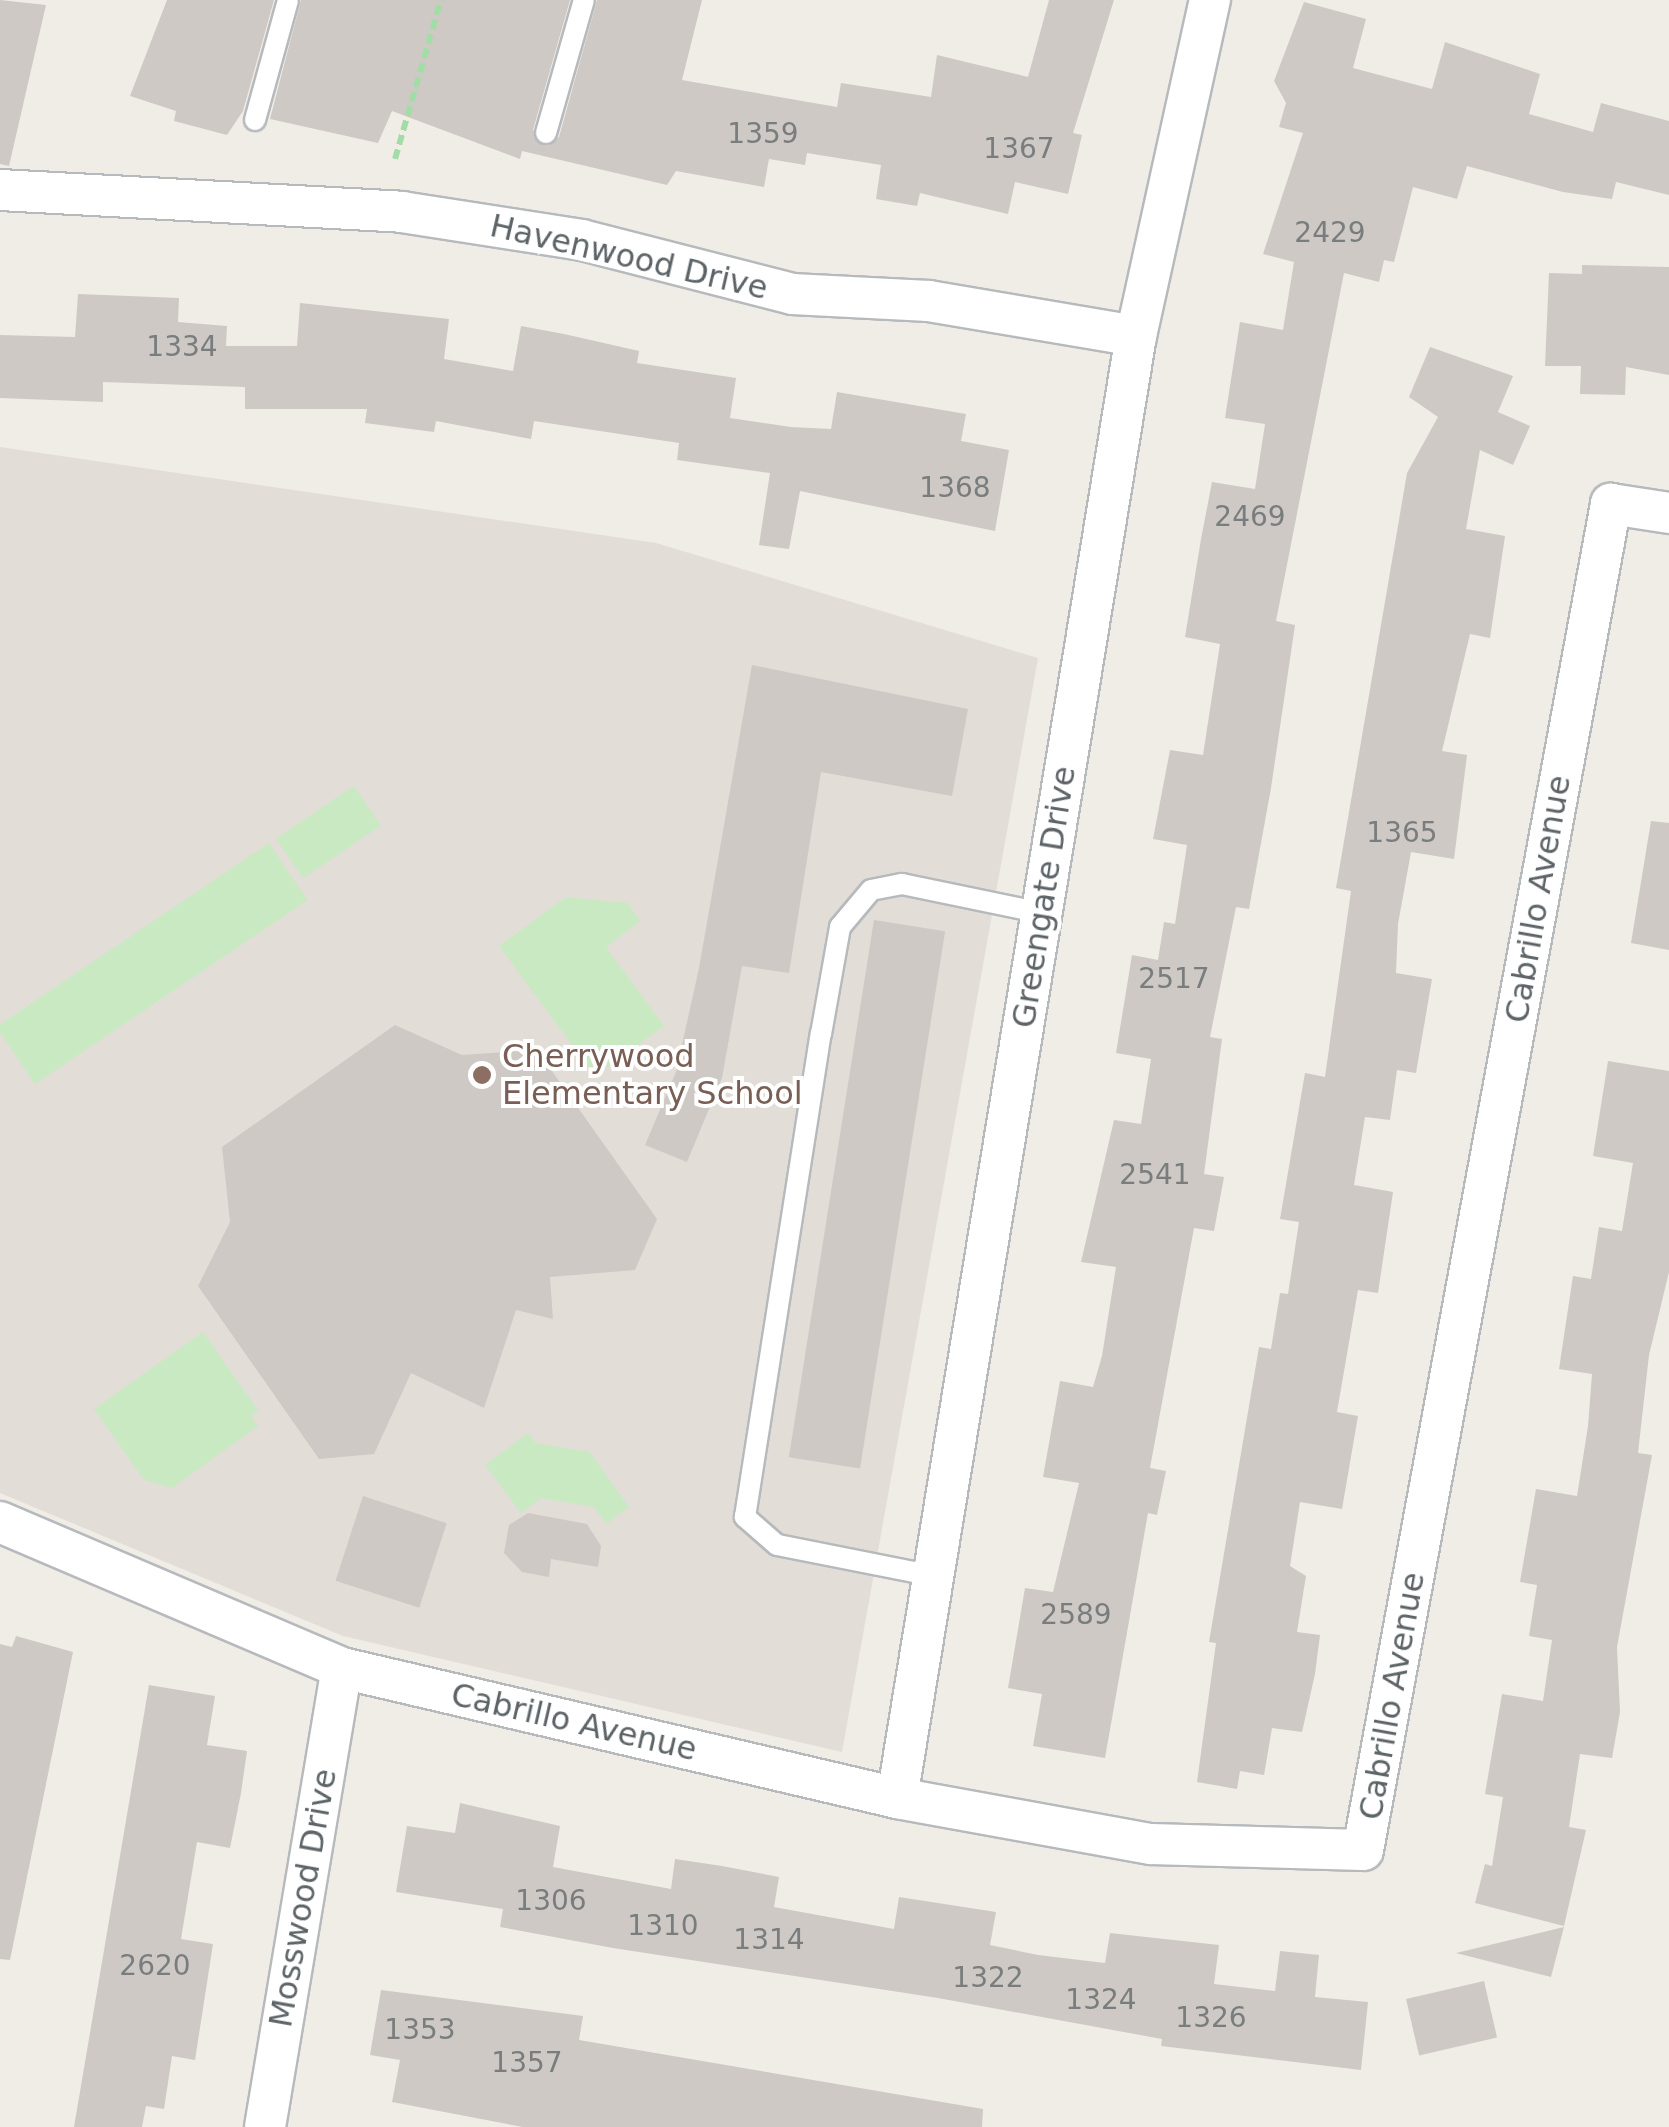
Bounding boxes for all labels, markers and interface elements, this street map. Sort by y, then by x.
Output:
house number: 1359 [727,117,799,151]
house number: 1367 [983,132,1055,166]
street label: Havenwood Drive [486,206,772,308]
house number: 2429 [1294,216,1366,250]
house number: 1334 [146,330,218,364]
house number: 1368 [919,471,991,505]
house number: 2469 [1214,500,1286,534]
street label: Greengate Drive [1004,763,1084,1031]
street label: Cabrillo Avenue [1497,772,1579,1026]
house number: 1365 [1366,816,1438,850]
house number: 2517 [1138,962,1210,996]
place label: Cherrywood Elementary School [502,1038,803,1113]
marker: Cherrywood Elementary School [471,1064,493,1086]
house number: 2541 [1119,1158,1191,1192]
street label: Cabrillo Avenue [1351,1569,1433,1823]
house number: 2589 [1040,1598,1112,1632]
street label: Cabrillo Avenue [448,1675,700,1769]
street label: Mosswood Drive [261,1766,345,2030]
house number: 1306 [515,1884,587,1918]
house number: 1310 [627,1909,699,1943]
house number: 1314 [733,1923,805,1957]
house number: 2620 [119,1949,191,1983]
house number: 1322 [952,1961,1024,1995]
house number: 1324 [1065,1983,1137,2017]
house number: 1326 [1175,2001,1247,2035]
house number: 1353 [384,2013,456,2047]
house number: 1357 [491,2046,563,2080]

